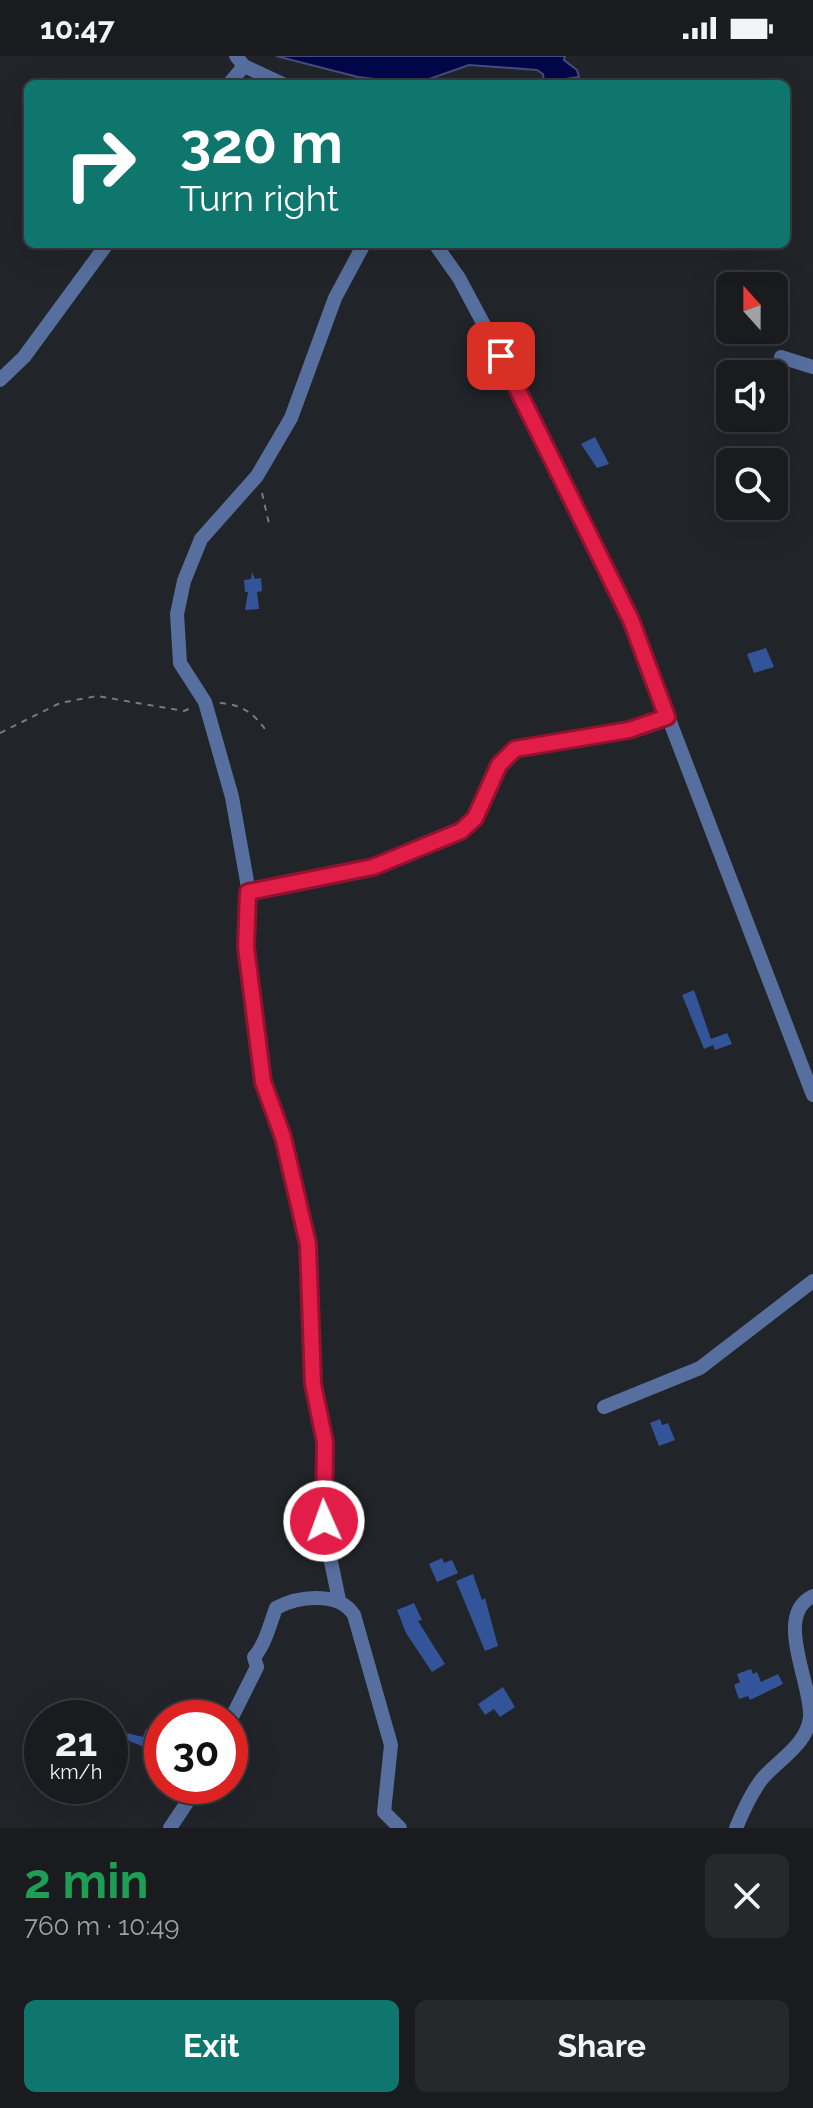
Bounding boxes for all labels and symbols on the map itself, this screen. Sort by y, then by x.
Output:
north arrow [716,272,788,344]
pin [467,322,535,390]
position arrow [282,1479,366,1563]
speed limit sign: 30 [144,1700,248,1804]

